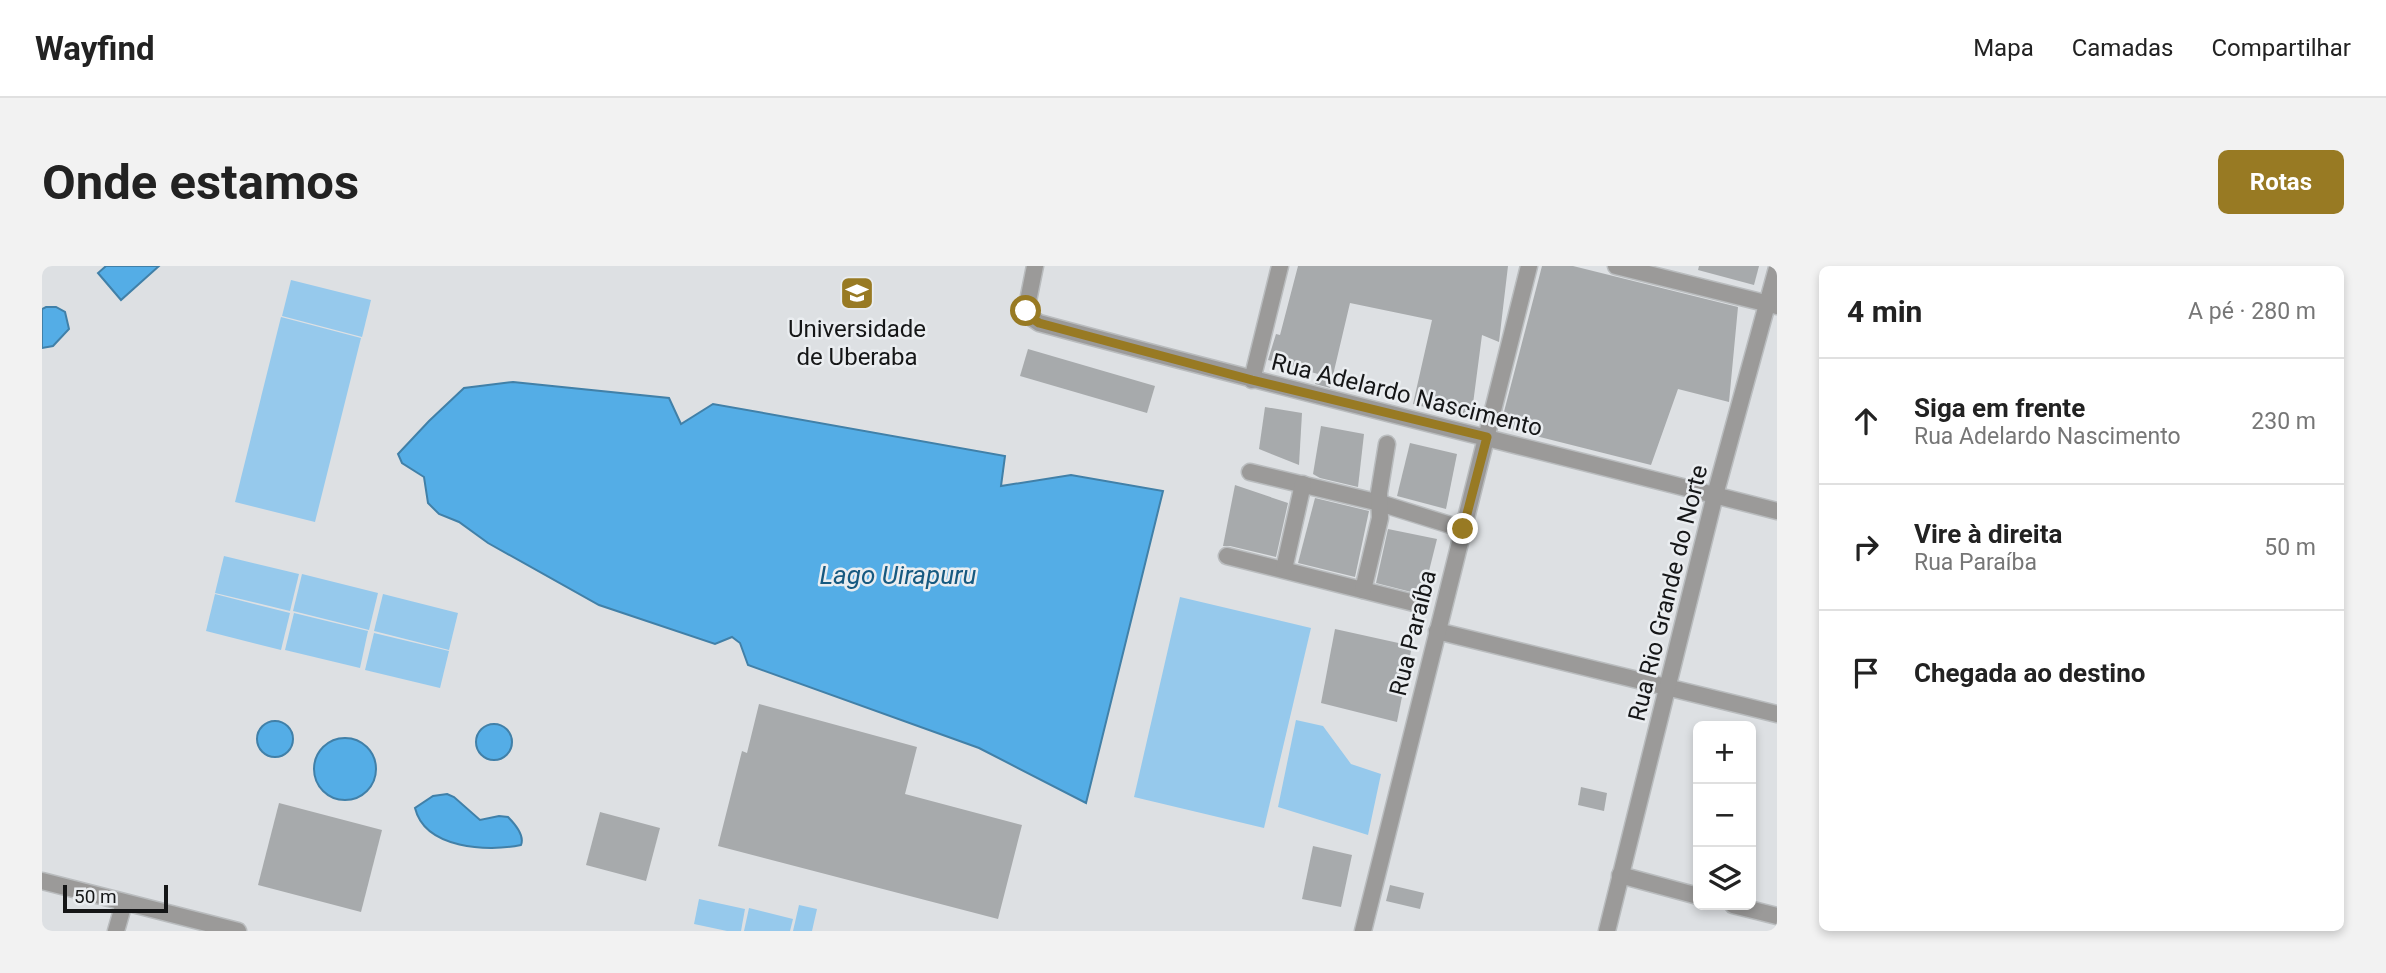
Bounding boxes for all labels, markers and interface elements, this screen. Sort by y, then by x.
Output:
text: Wayfind [35,29,155,68]
text: Mapa [1973,34,2034,62]
text: Camadas [2072,34,2173,62]
text: Compartilhar [2211,34,2351,62]
button: Rotas [2218,150,2344,214]
text: Onde estamos [42,154,359,211]
school or university icon: Universidade de Uberaba [838,274,876,312]
text: 4 min [1847,294,1922,329]
route start [1010,295,1041,326]
text: A pé · 280 m [2188,298,2316,325]
place label: Universidade de Uberaba [788,315,926,371]
street label: Rua Adelardo Nascimento [1269,348,1545,442]
text: Siga em frente [1914,393,2085,423]
icon: ahead [1847,402,1885,440]
text: 230 m [2251,408,2316,435]
text: Rua Adelardo Nascimento [1914,423,2181,450]
street label: Rua Rio Grande do Norte [1623,462,1713,724]
route end [1447,513,1478,544]
text: Vire à direita [1914,519,2062,549]
icon: right [1847,528,1885,566]
text: 50 m [2264,534,2316,561]
text: Rua Paraíba [1914,549,2037,576]
water label: Lago Uirapuru [819,560,977,590]
street label: Rua Paraíba [1384,567,1442,699]
icon: arrive [1847,654,1885,692]
text: Chegada ao destino [1914,658,2145,688]
map controls [1693,721,1756,910]
button: + [1693,721,1756,784]
button: − [1693,784,1756,847]
button: layers [1693,847,1756,910]
scale bar [63,882,168,914]
text: 50 m [74,885,117,908]

